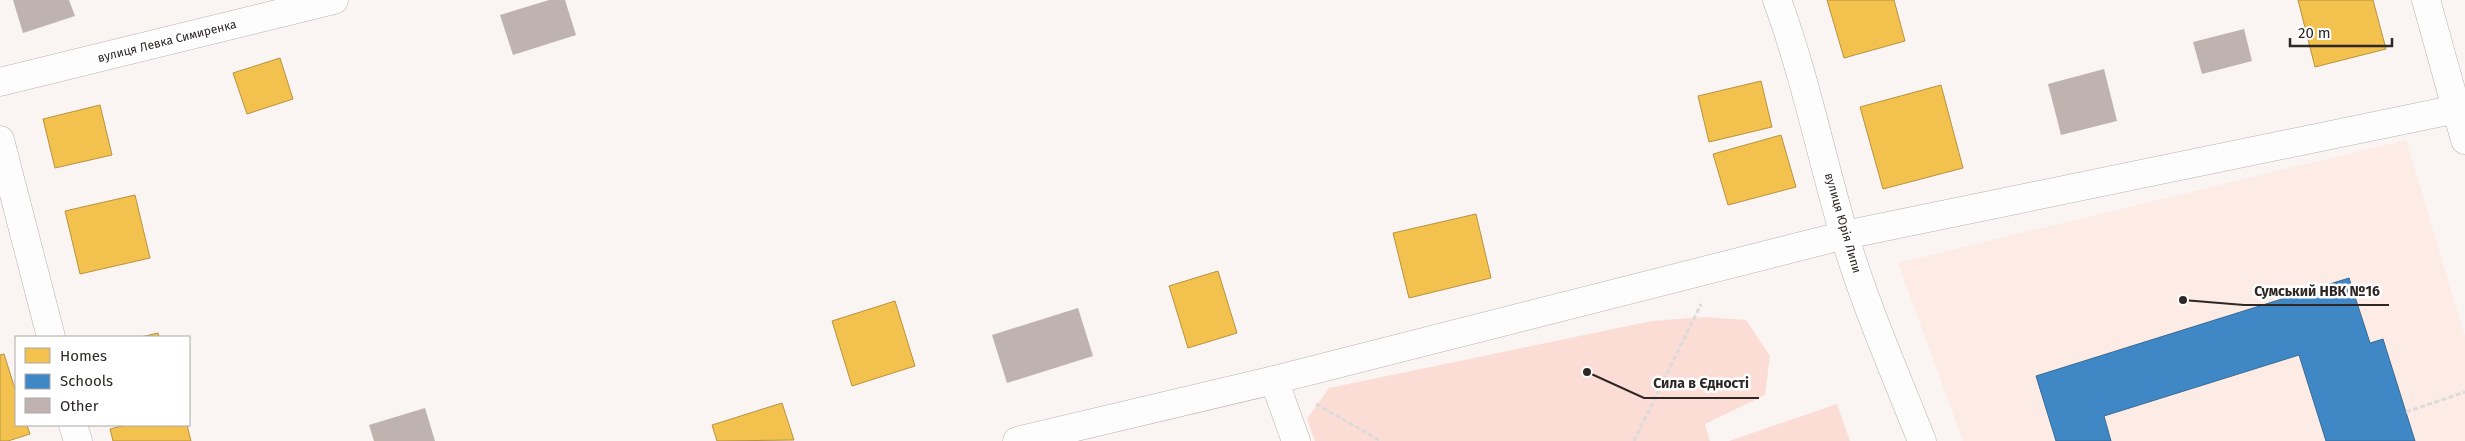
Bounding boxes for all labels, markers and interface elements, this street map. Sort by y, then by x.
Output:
scale bar [2290,15,2392,47]
street label: вулиця Левка Симиренка [96,17,238,65]
text: 20 m [2298,24,2331,42]
street label: вулиця Юрія Липи [1822,171,1864,275]
callout: Сумський НВК №16 [2244,276,2389,305]
text: Сумський НВК №16 [2254,283,2380,300]
legend [15,336,190,426]
text: Homes [60,347,107,365]
callout: Сила в Єдності [1644,369,1759,398]
text: Schools [60,372,113,390]
text: Сила в Єдності [1653,375,1749,392]
text: Other [60,397,99,415]

